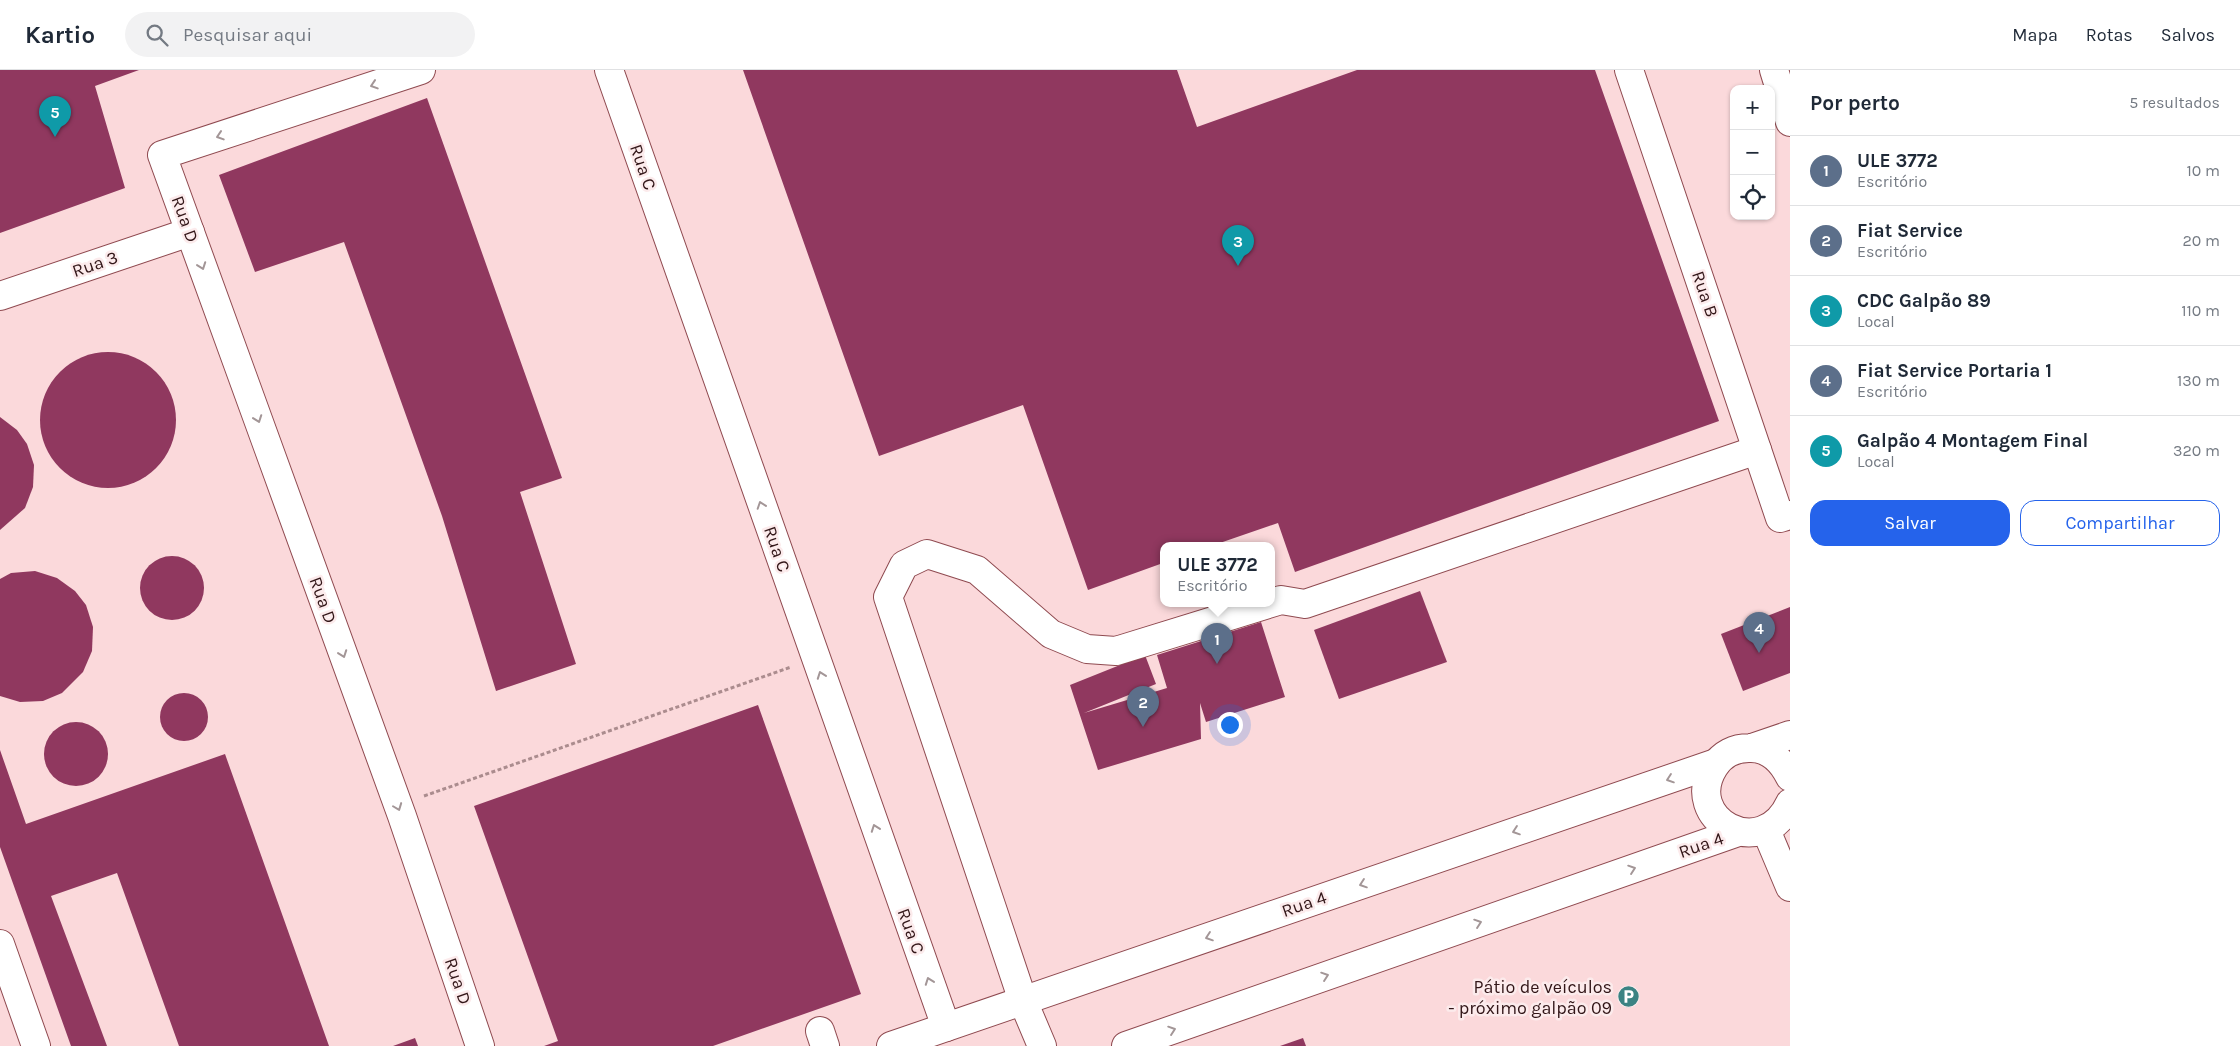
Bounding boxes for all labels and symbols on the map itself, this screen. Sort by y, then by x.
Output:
one-way arrow [371,79,379,89]
pin: 5 [39,96,71,137]
one-way arrow [216,130,225,140]
street label: Rua C [625,141,661,193]
street label: Rua D [166,193,204,245]
pin: 3 [1222,225,1254,266]
street label: Rua 3 [69,246,121,282]
one-way arrow [196,261,206,270]
street label: Rua B [1687,268,1723,320]
one-way arrow [252,414,262,423]
one-way arrow [757,501,767,510]
street label: Rua C [759,523,795,575]
street label: Rua D [304,574,342,626]
pin: 4 [1743,612,1775,653]
pin: 1 [1201,623,1233,664]
one-way arrow [337,649,347,658]
one-way arrow [817,671,827,680]
pin: 2 [1127,686,1159,727]
your location [1217,712,1243,738]
one-way arrow [1666,773,1675,783]
one-way arrow [392,802,402,811]
one-way arrow [871,824,881,833]
one-way arrow [1513,825,1521,835]
street label: Rua 4 [1676,827,1726,863]
one-way arrow [1627,865,1635,875]
one-way arrow [1359,878,1368,888]
street label: Rua 4 [1279,886,1329,922]
street label: Rua C [893,905,929,957]
one-way arrow [1474,918,1482,928]
one-way arrow [1205,931,1214,941]
street label: Rua D [440,955,476,1007]
one-way arrow [1320,972,1329,982]
place label: Pátio de veículos - próximo galpão 09 [1448,976,1612,1019]
one-way arrow [925,978,935,986]
parking icon: Pátio de veículos - próximo galpão 09 [1616,985,1640,1009]
one-way arrow [1167,1026,1175,1036]

